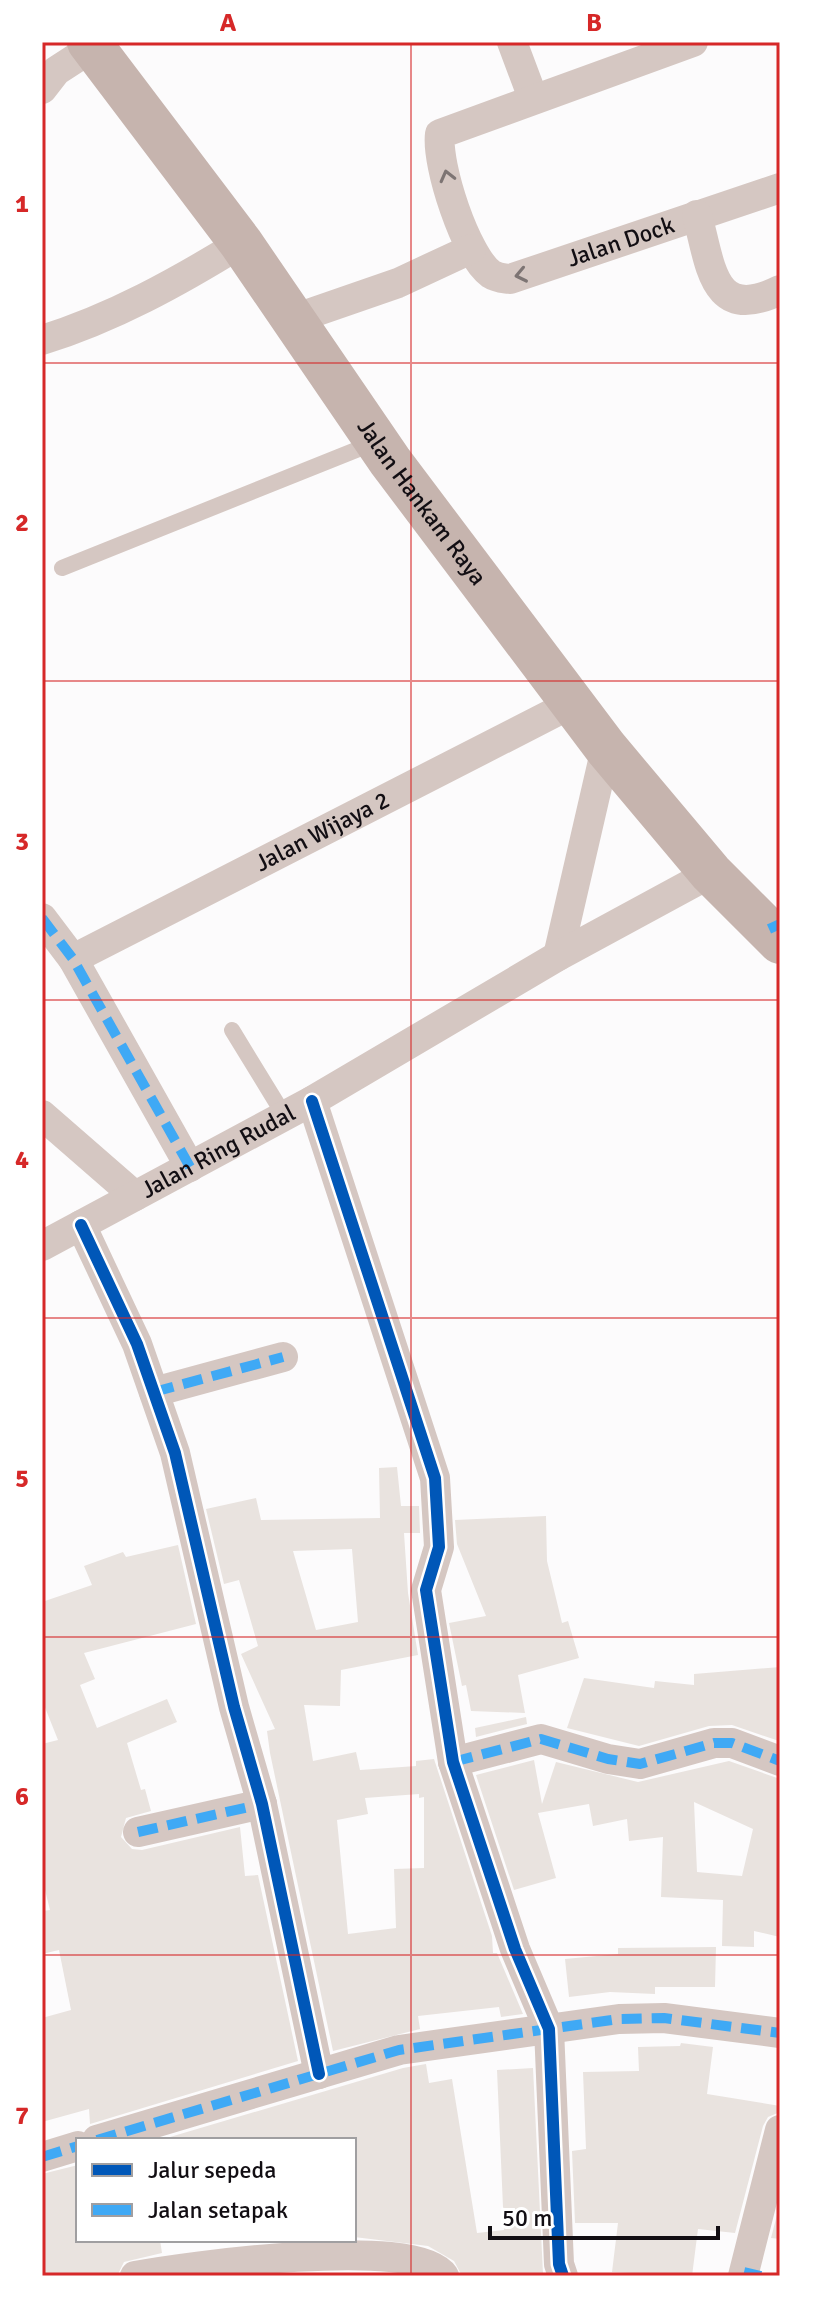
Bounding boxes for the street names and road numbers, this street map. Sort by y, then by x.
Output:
street label: Jalan Dock [563,210,678,274]
street label: Jalan Hankam Raya [351,413,493,591]
street label: Jalan Wijaya 2 [250,785,394,878]
street label: Jalan Ring Rudal [136,1098,301,1205]

